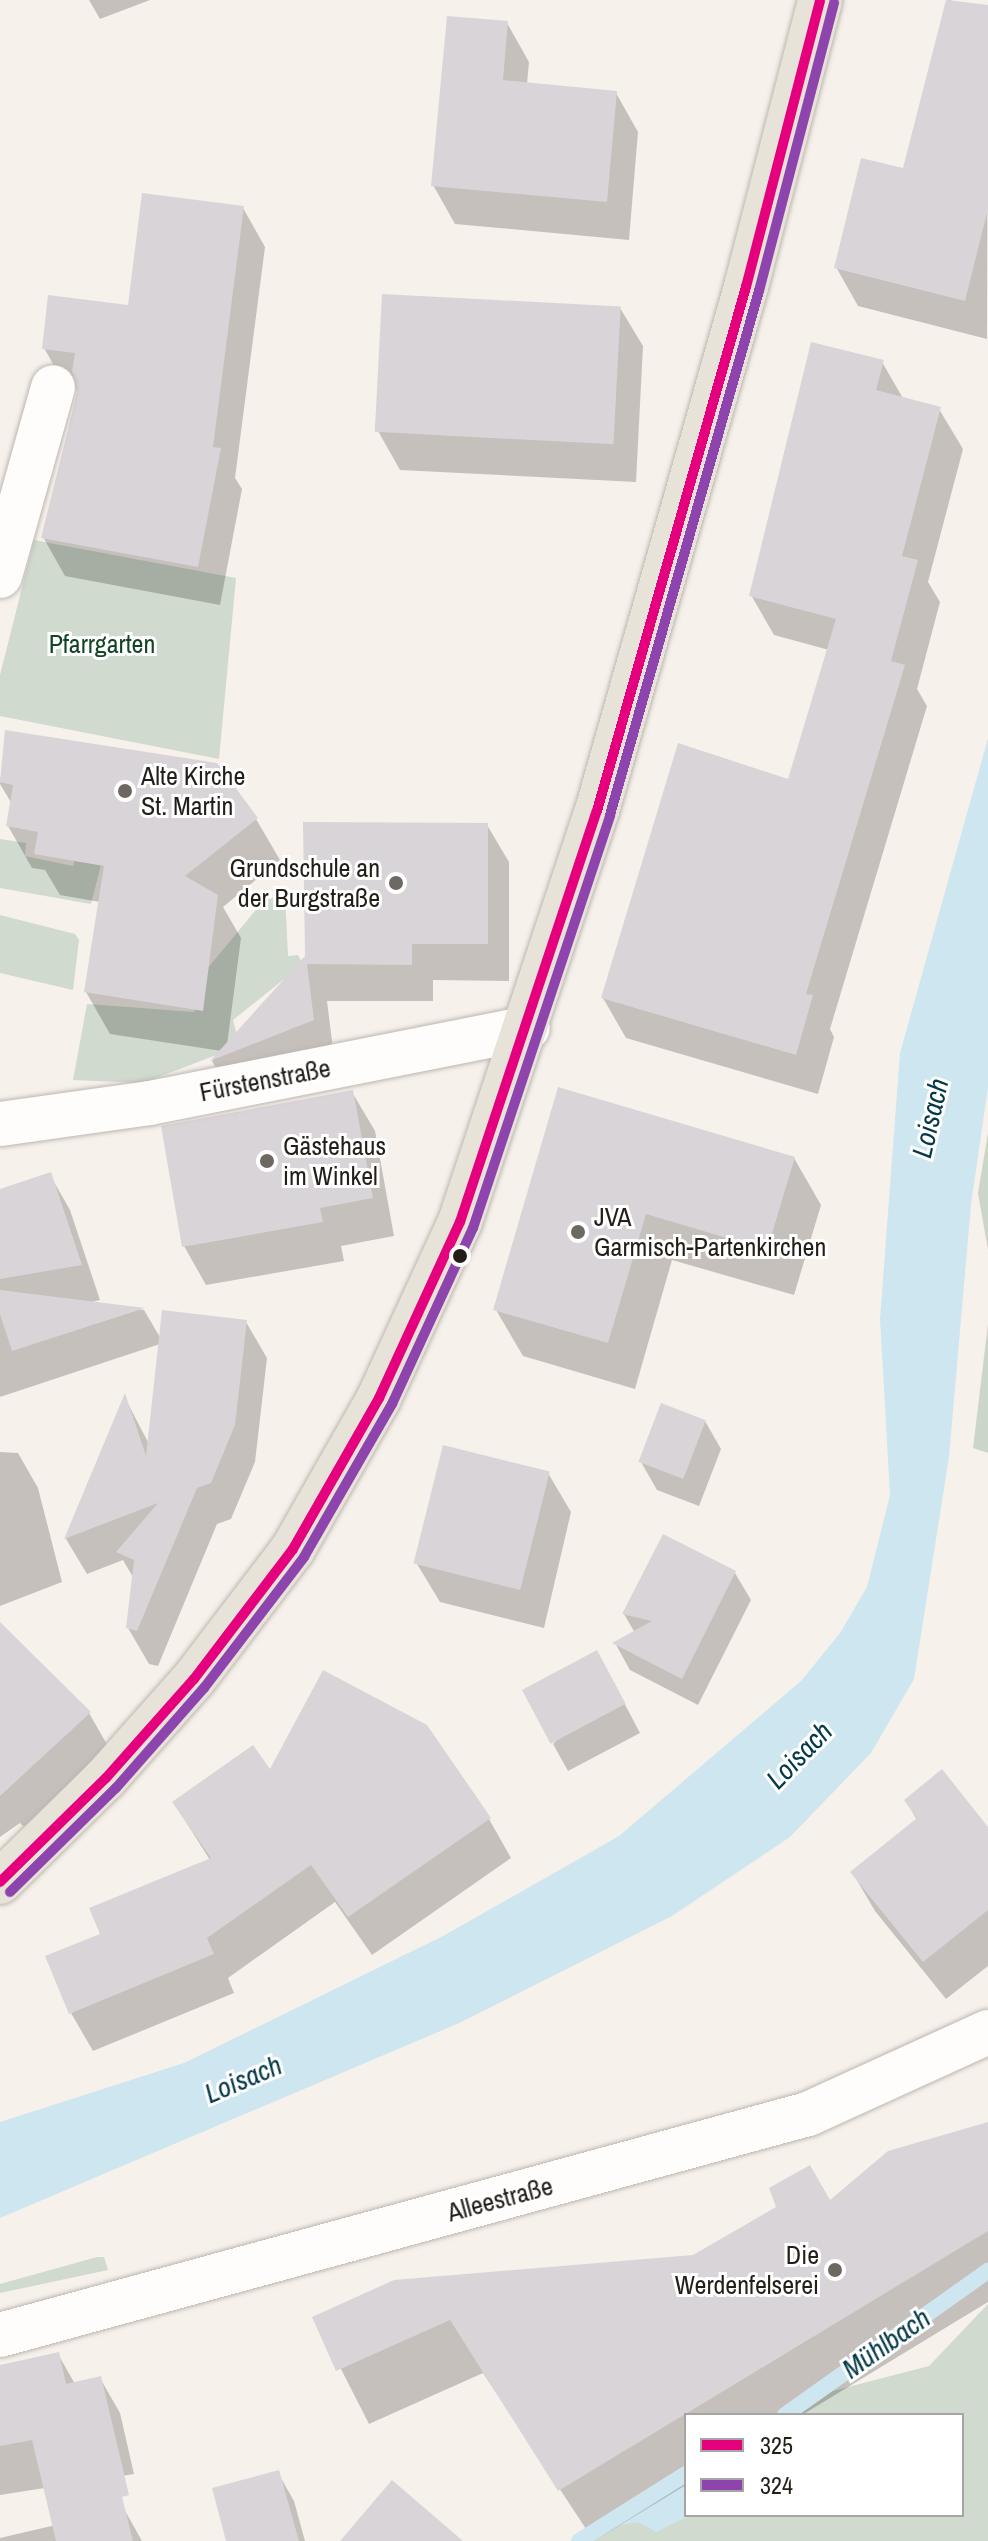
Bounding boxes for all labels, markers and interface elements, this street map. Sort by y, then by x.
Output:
park label: Pfarrgarten [49,628,155,660]
place label: Alte Kirche St. Martin [141,760,245,822]
marker: Alte Kirche St. Martin [116,782,134,800]
place label: Grundschule an der Burgstraße [229,852,380,914]
marker: Grundschule an der Burgstraße [387,874,405,892]
street label: Fürstenstraße [197,1052,333,1108]
water label: Loisach [905,1075,955,1161]
place label: Gästehaus im Winkel [283,1130,386,1192]
marker: Gästehaus im Winkel [258,1152,276,1170]
place label: JVA Garmisch-Partenkirchen [594,1201,826,1262]
marker: JVA Garmisch-Partenkirchen [569,1223,587,1241]
unlabelled marker [452,1248,468,1264]
water label: Loisach [759,1714,839,1796]
water label: Loisach [199,2048,287,2110]
street label: Alleestraße [444,2170,556,2228]
place label: Die Werdenfelserei [675,2239,819,2300]
marker: Die Werdenfelserei [826,2261,844,2279]
water label: Mühlbach [836,2301,936,2385]
legend [684,2413,964,2517]
text: 325 [760,2429,793,2461]
text: 324 [760,2469,793,2501]

